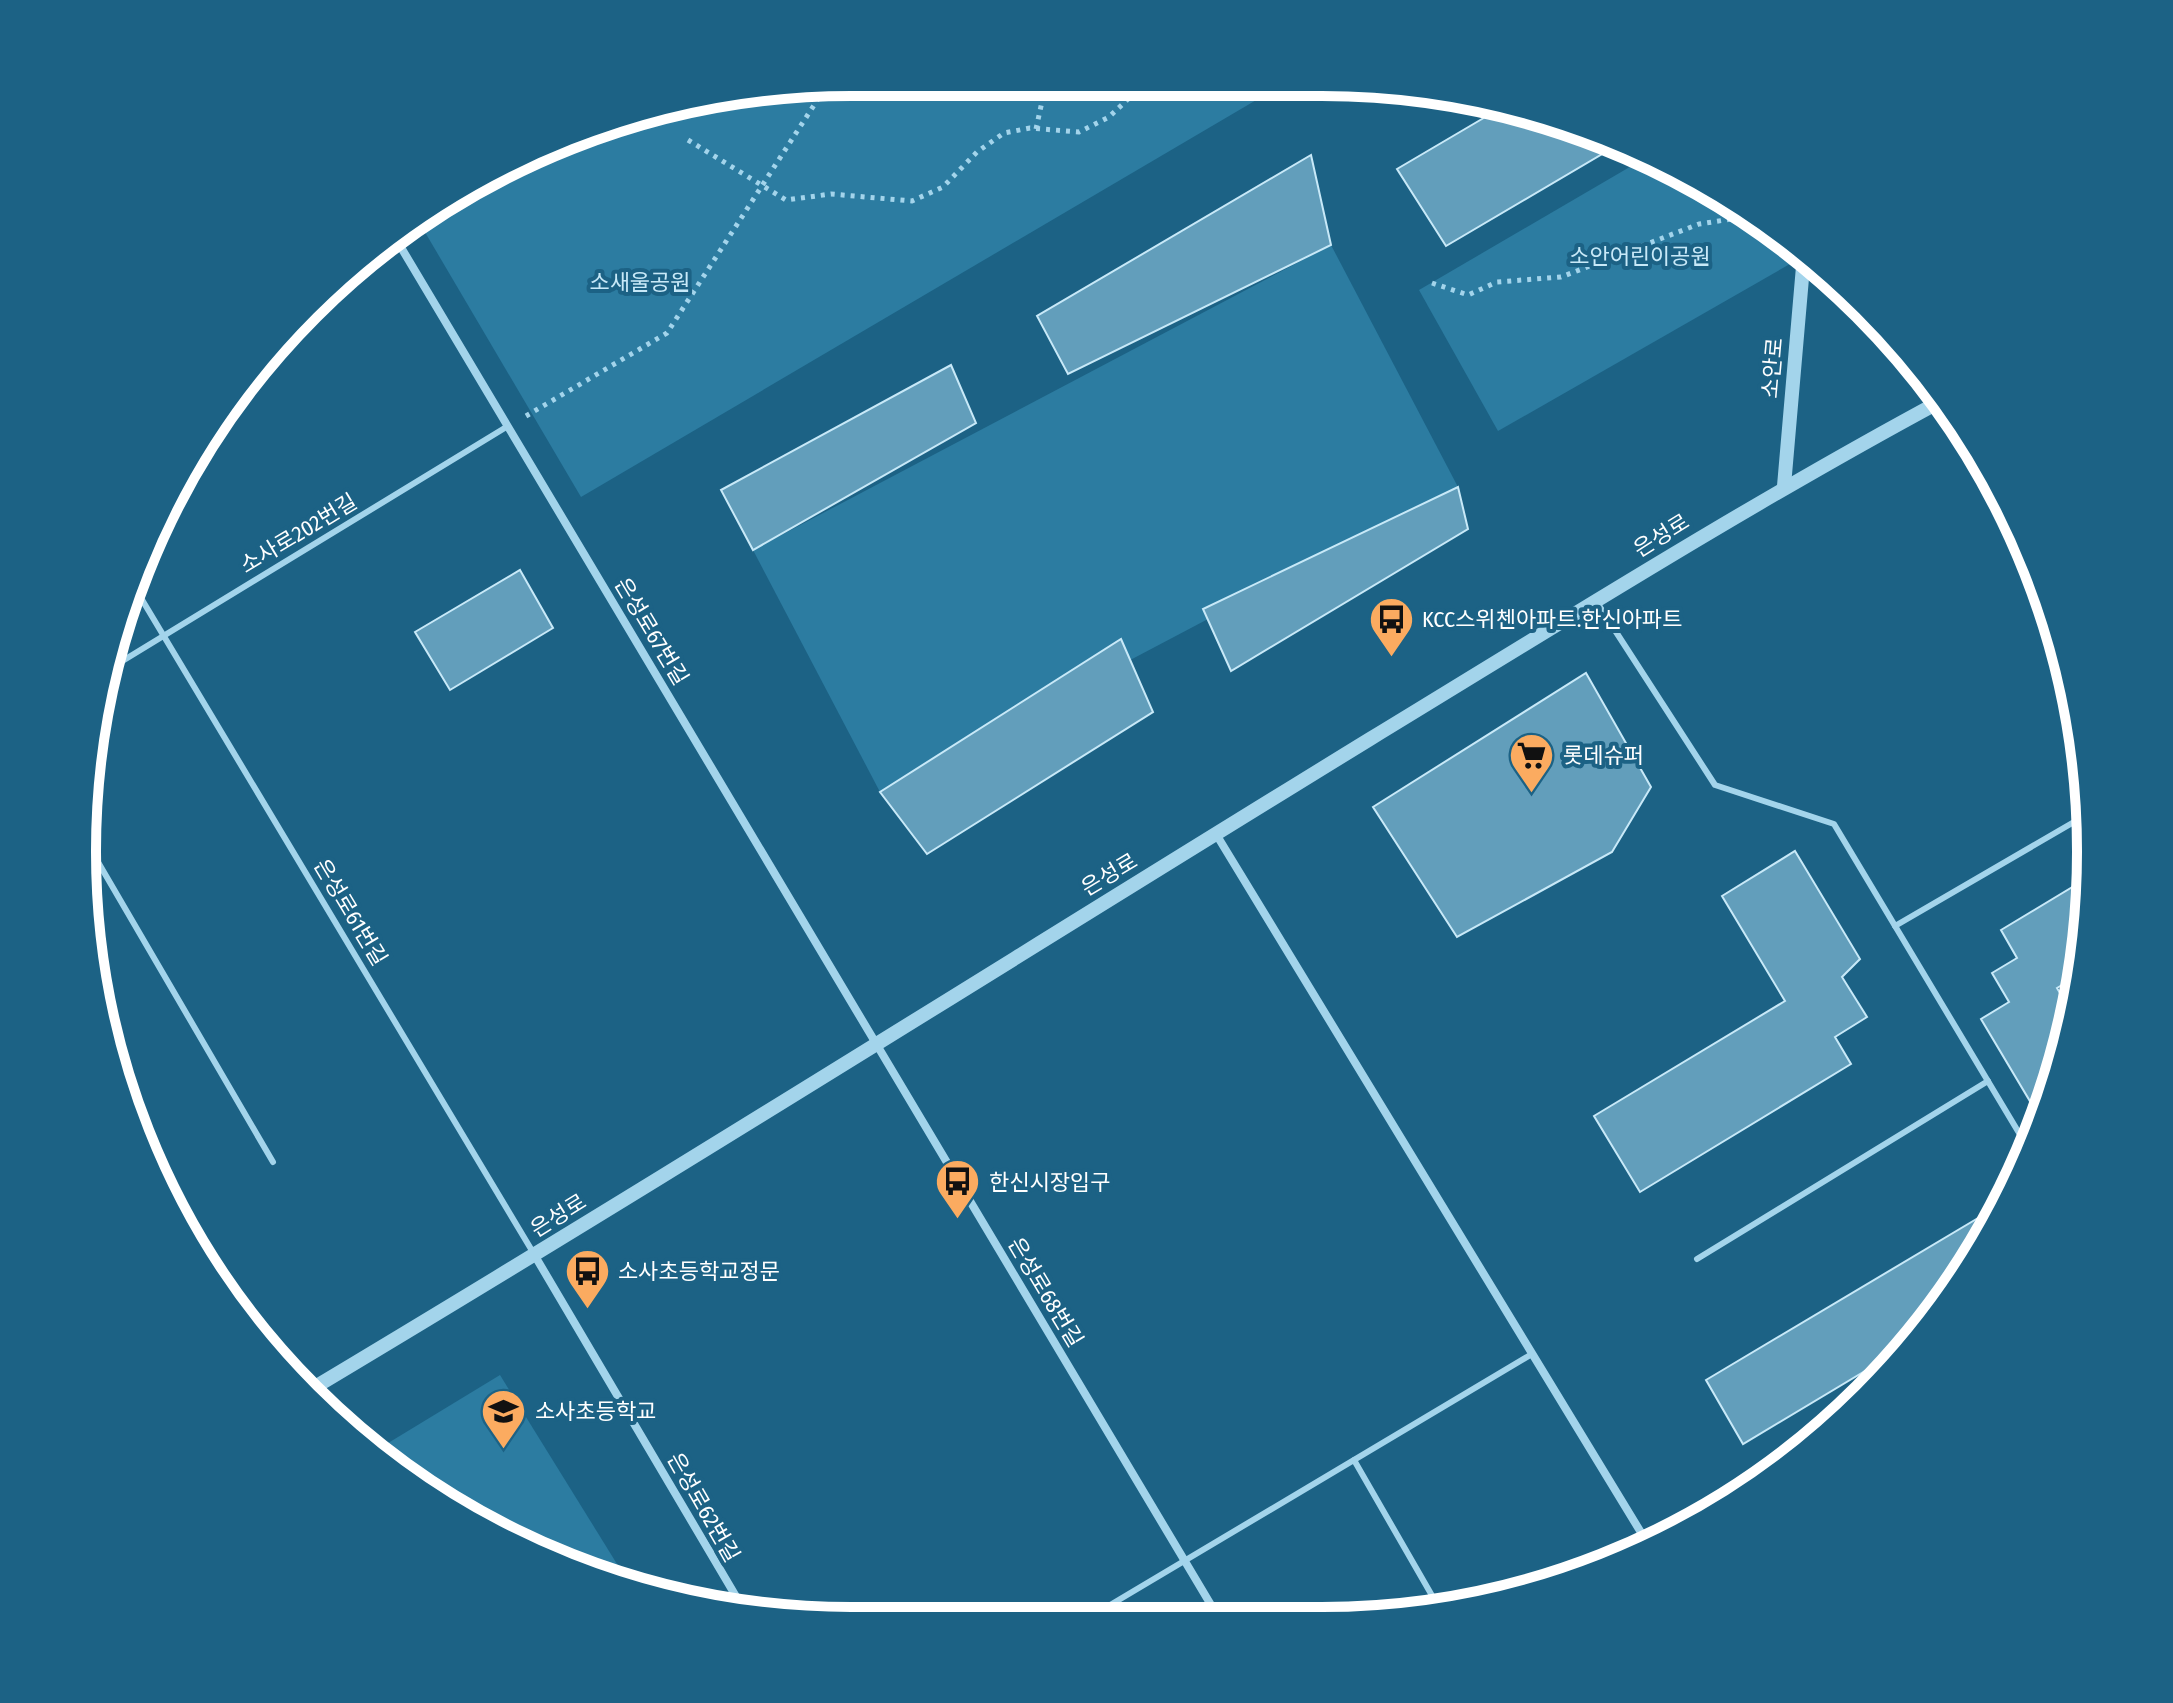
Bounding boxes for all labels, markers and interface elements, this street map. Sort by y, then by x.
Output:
park label: 소안어린이공원 [1569,243,1711,270]
park label: 소새울공원 [589,269,691,296]
street label: 소안로 [1756,337,1789,399]
street label: 소사로202번길 [235,488,362,579]
street label: 은성로 [1628,508,1694,563]
street label: 은성로67번길 [609,573,694,690]
bus stop icon: KCC스위첸아파트.한신아파트 [1367,595,1415,658]
place label: KCC스위첸아파트.한신아파트 [1422,606,1683,633]
supermarket icon: 롯데슈퍼 [1508,731,1556,794]
place label: 롯데슈퍼 [1563,742,1644,769]
street label: 은성로 [1076,847,1142,902]
street label: 은성로61번길 [308,854,393,971]
bus stop icon: 한신시장입구 [934,1158,982,1221]
place label: 한신시장입구 [989,1169,1110,1196]
street label: 은성로 [525,1188,591,1243]
street label: 은성로68번길 [1002,1233,1089,1352]
bus stop icon: 소사초등학교정문 [563,1247,611,1310]
place label: 소사초등학교정문 [618,1258,780,1285]
school or university icon: 소사초등학교 [480,1387,528,1450]
place label: 소사초등학교 [535,1398,656,1425]
street label: 은성로62번길 [661,1448,746,1567]

